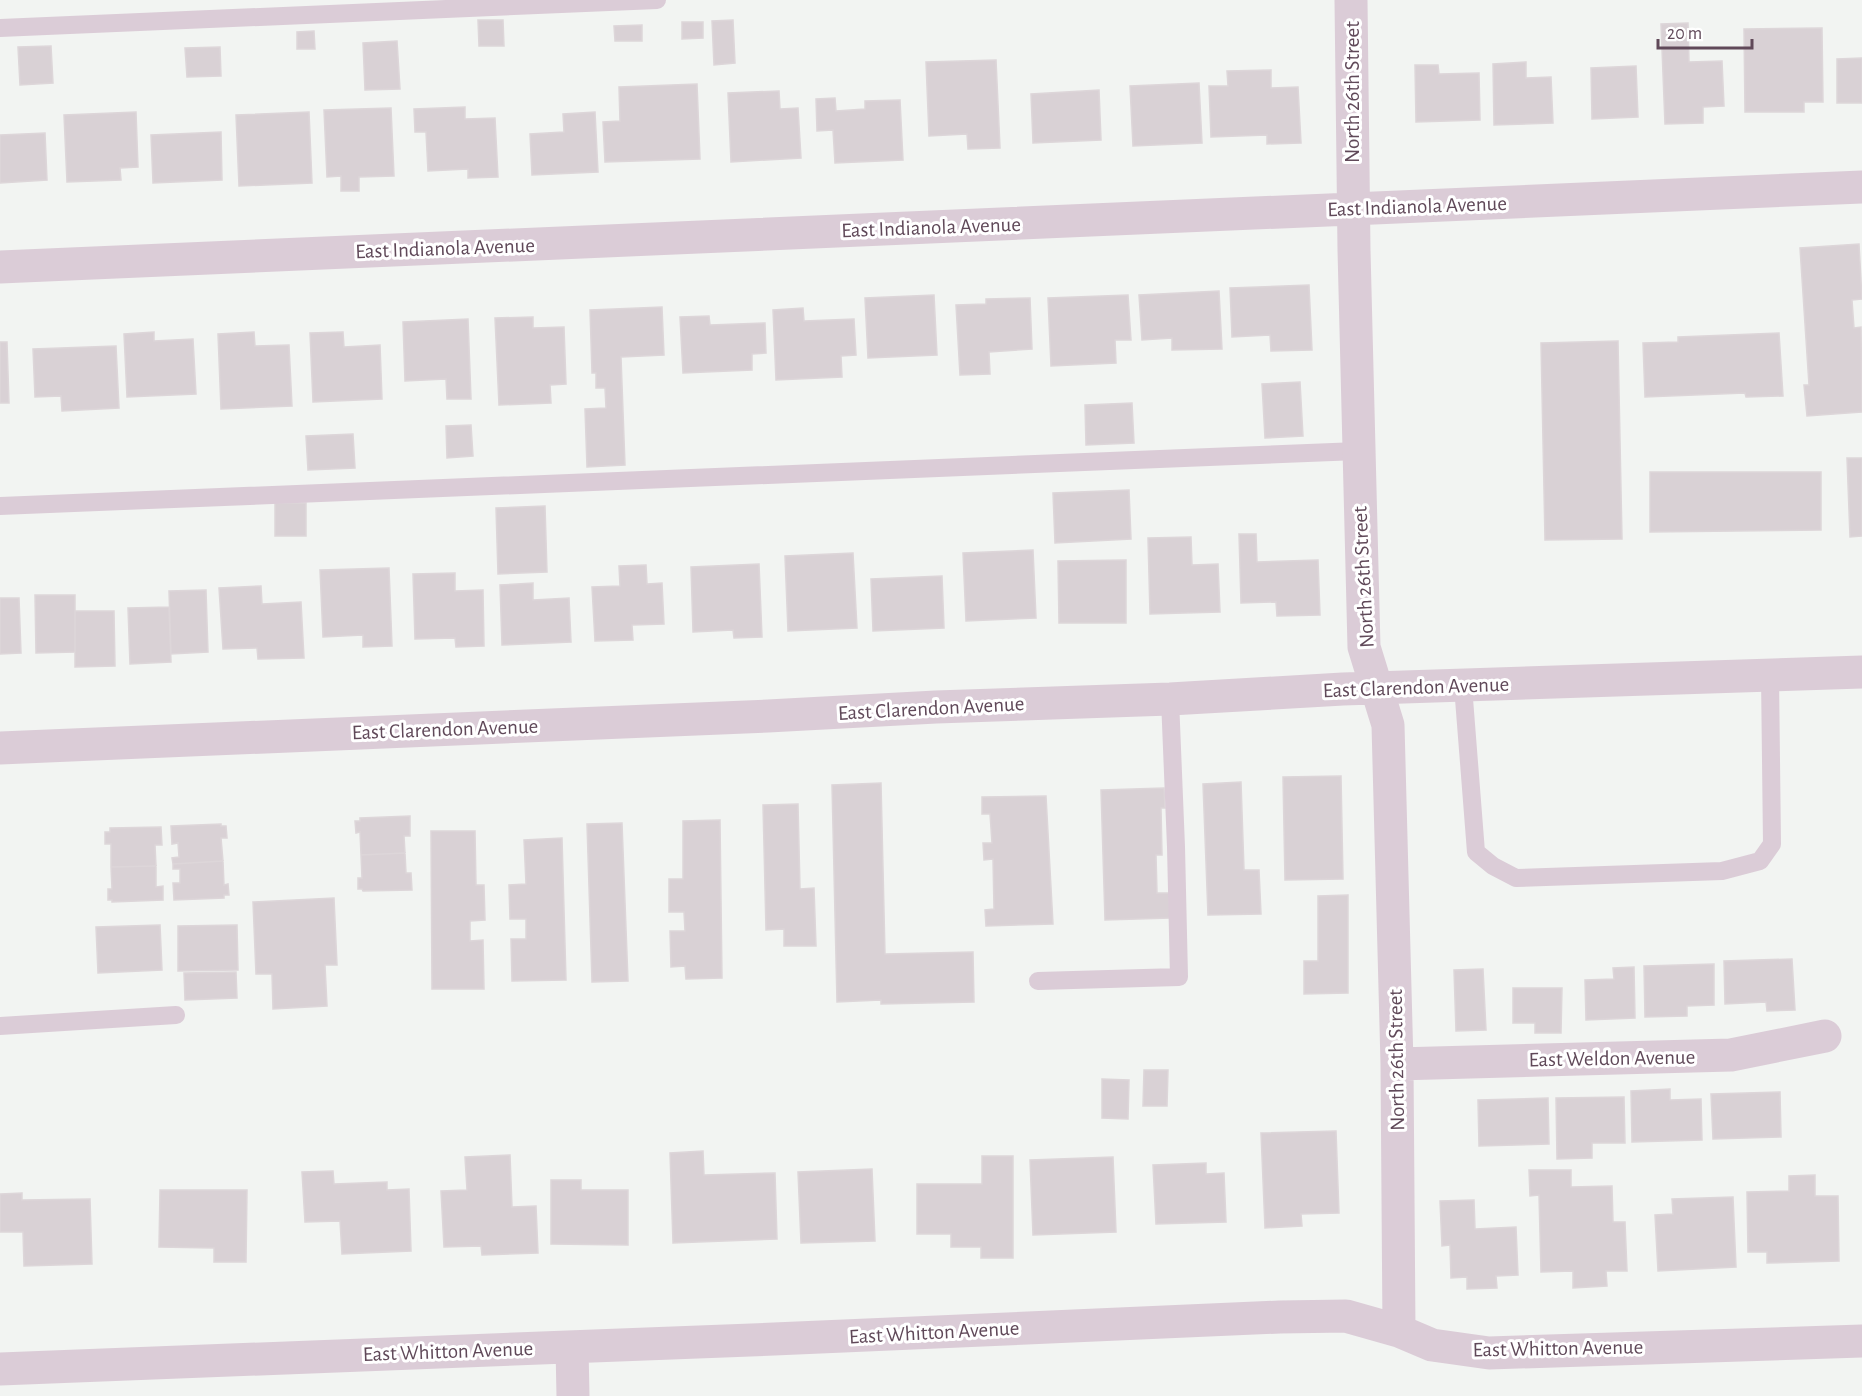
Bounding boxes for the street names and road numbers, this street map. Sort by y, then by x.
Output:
street label: North 26th Street [1342,21,1363,163]
street label: East Indianola Avenue [1327,193,1507,220]
street label: East Indianola Avenue [841,214,1021,241]
street label: East Indianola Avenue [355,235,535,262]
street label: North 26th Street [1349,505,1378,648]
street label: East Clarendon Avenue [1322,674,1510,701]
street label: East Clarendon Avenue [837,693,1025,724]
street label: East Clarendon Avenue [351,716,539,743]
street label: North 26th Street [1385,989,1408,1131]
street label: East Weldon Avenue [1529,1047,1695,1070]
street label: East Whitton Avenue [848,1318,1020,1347]
street label: East Whitton Avenue [1473,1337,1643,1360]
street label: East Whitton Avenue [362,1338,534,1365]

